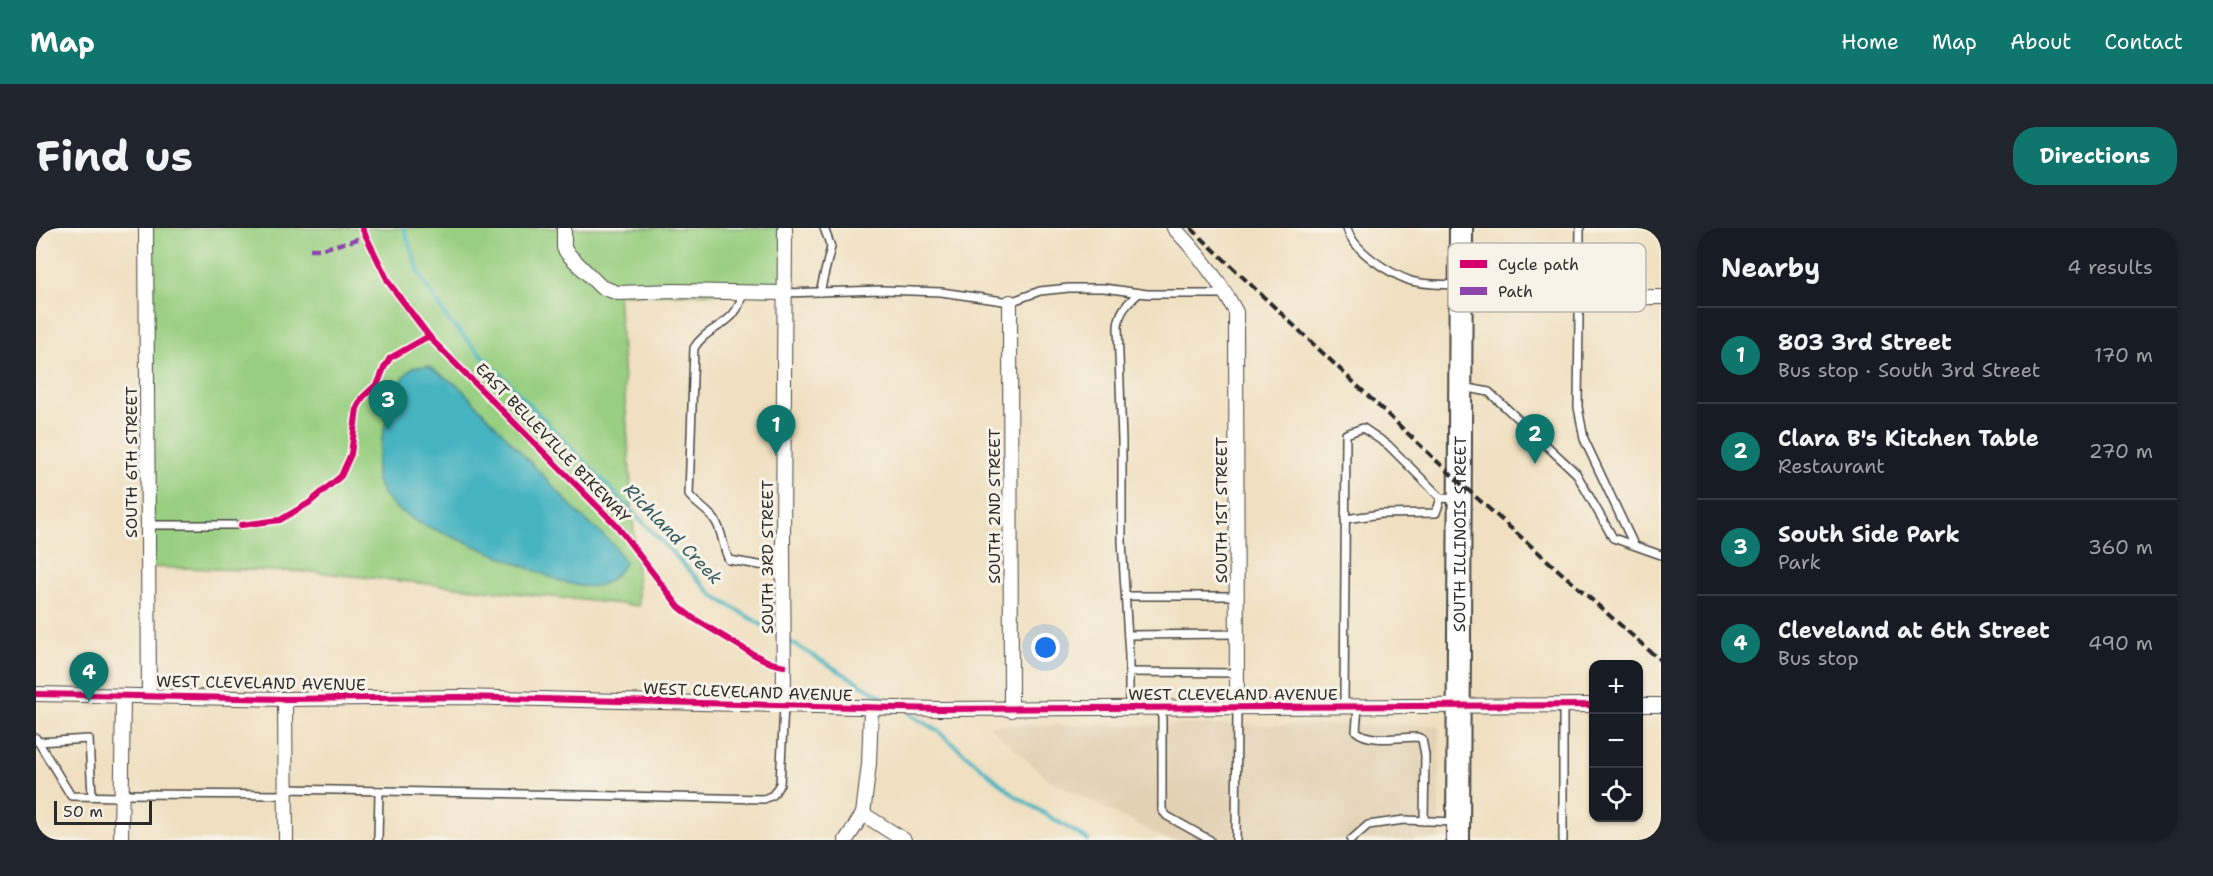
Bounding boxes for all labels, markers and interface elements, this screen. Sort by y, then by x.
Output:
text: Map [30,23,95,61]
text: Home [1841,28,1899,56]
text: Map [1932,28,1977,56]
text: About [2010,28,2071,56]
text: Contact [2104,28,2183,56]
button: Directions [2013,127,2177,185]
text: Find us [36,128,193,184]
legend [1448,243,1646,312]
text: Nearby [1721,250,1820,285]
text: Cycle path [1498,254,1579,275]
text: 4 results [2067,254,2153,280]
text: Path [1498,281,1533,302]
text: 803 3rd Street [1778,328,1952,357]
text: 1 [1736,342,1745,368]
text: 170 m [2094,342,2153,368]
text: Bus stop · South 3rd Street [1778,357,2041,383]
street label: EAST BELLEVILLE BIKEWAY [471,358,635,528]
pin: 3 [368,380,408,430]
street label: SOUTH 6TH STREET [121,386,142,538]
pin: 1 [756,406,796,455]
pin: 2 [1516,414,1554,464]
text: Clara B's Kitchen Table [1778,424,2039,453]
street label: SOUTH 2ND STREET [984,428,1005,584]
street label: SOUTH ILLINOIS STREET [1449,436,1470,632]
street label: SOUTH 1ST STREET [1211,437,1232,583]
text: 2 [1734,438,1748,464]
text: 270 m [2089,438,2153,464]
text: Restaurant [1778,453,1885,479]
water label: Richland Creek [619,478,728,590]
street label: SOUTH 3RD STREET [757,480,778,634]
text: South Side Park [1778,520,1960,549]
text: 3 [1734,534,1748,560]
text: 360 m [2088,534,2153,560]
text: Park [1778,549,1821,575]
text: Cleveland at 6th Street [1778,616,2050,645]
text: 4 [1734,630,1748,656]
text: 490 m [2088,630,2153,656]
your location [1031,633,1060,662]
text: Bus stop [1778,645,1859,671]
pin: 4 [70,652,108,702]
map controls [1589,660,1643,822]
button: + [1589,660,1643,714]
street label: WEST CLEVELAND AVENUE [156,671,366,695]
street label: WEST CLEVELAND AVENUE [643,678,853,706]
street label: WEST CLEVELAND AVENUE [1128,684,1338,705]
button: − [1589,714,1643,768]
button: locate [1589,768,1643,822]
scale bar [54,798,152,826]
text: 50 m [63,801,103,822]

